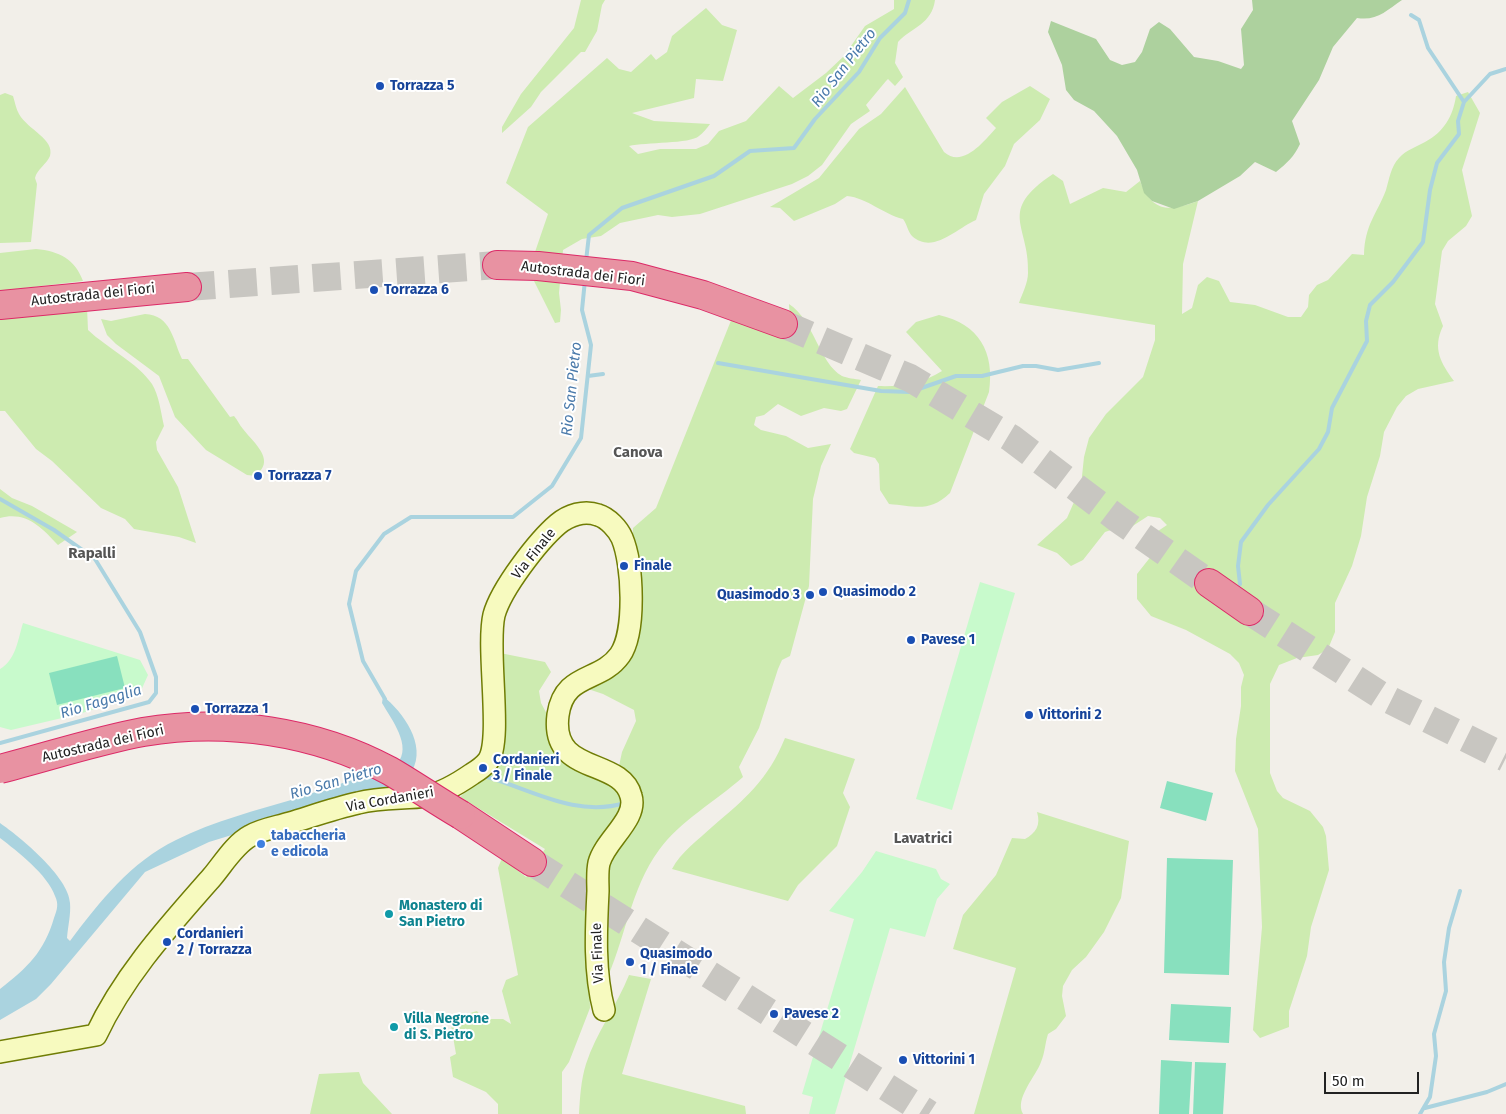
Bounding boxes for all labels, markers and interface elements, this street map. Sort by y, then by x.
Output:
water label: Rio San Pietro [808,25,880,111]
place label: Torrazza 5 [390,78,455,94]
marker: Torrazza 5 [374,80,386,92]
street label: Autostrada dei Fiori [520,258,646,290]
street label: Autostrada dei Fiori [30,280,156,310]
place label: Torrazza 6 [384,282,449,298]
marker: Torrazza 6 [368,284,380,296]
water label: Rio San Pietro [558,341,586,437]
district label: Canova [613,444,663,462]
place label: Torrazza 7 [268,468,332,484]
marker: Torrazza 7 [252,470,264,482]
street label: Via Finale [508,525,560,583]
district label: Rapalli [68,545,116,563]
place label: Finale [634,558,672,574]
marker: Finale [618,560,630,572]
place label: Quasimodo 2 [833,584,916,600]
marker: Quasimodo 2 [817,586,829,598]
place label: Quasimodo 3 [717,587,800,603]
marker: Quasimodo 3 [804,589,816,601]
place label: Pavese 1 [921,632,975,648]
marker: Pavese 1 [905,634,917,646]
water label: Rio Fagaglia [58,681,144,723]
place label: Torrazza 1 [205,701,269,717]
marker: Torrazza 1 [189,703,201,715]
place label: Vittorini 2 [1039,707,1102,723]
marker: Vittorini 2 [1023,709,1035,721]
street label: Autostrada dei Fiori [40,722,166,766]
place label: Cordanieri 3 / Finale [493,752,560,784]
water label: Rio San Pietro [288,760,384,804]
marker: Cordanieri 3 / Finale [477,762,489,774]
street label: Via Cordanieri [345,784,435,816]
place label: tabaccheria e edicola [271,828,346,860]
district label: Lavatrici [894,830,952,848]
marker: tabaccheria e edicola [255,838,267,850]
place label: Monastero di San Pietro [399,898,482,930]
marker: Monastero di San Pietro [383,908,395,920]
street label: Via Finale [589,922,607,984]
place label: Cordanieri 2 / Torrazza [177,926,252,959]
marker: Cordanieri 2 / Torrazza [161,936,173,948]
place label: Quasimodo 1 / Finale [640,946,712,979]
marker: Quasimodo 1 / Finale [624,956,636,968]
place label: Pavese 2 [784,1006,839,1022]
marker: Pavese 2 [768,1008,780,1020]
place label: Villa Negrone di S. Pietro [404,1011,489,1044]
marker: Villa Negrone di S. Pietro [388,1021,400,1033]
place label: Vittorini 1 [913,1052,975,1068]
marker: Vittorini 1 [897,1054,909,1066]
scale bar [1326,1062,1421,1094]
text: 50 m [1332,1072,1365,1090]

